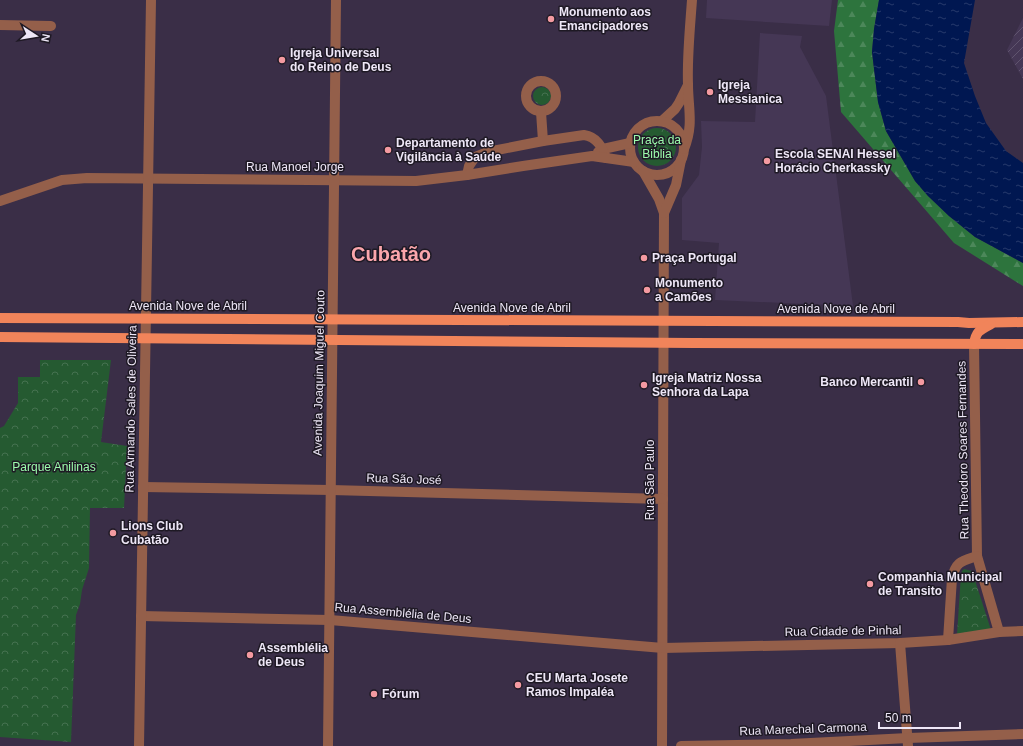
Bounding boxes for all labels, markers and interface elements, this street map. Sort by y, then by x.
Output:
place label: Monumento aos Emancipadores [559,5,651,33]
marker: Monumento aos Emancipadores [546,14,556,24]
north arrow [16,16,56,56]
text: N [39,33,52,43]
place label: Igreja Universal do Reino de Deus [290,46,392,74]
marker: Igreja Universal do Reino de Deus [277,55,287,65]
place label: Igreja Messianica [718,78,782,106]
marker: Igreja Messianica [705,87,715,97]
park label: Praça da Biblia [633,133,681,161]
place label: Departamento de Vigilância à Saúde [396,136,501,164]
marker: Departamento de Vigilância à Saúde [383,145,393,155]
place label: Escola SENAI Hessel Horácio Cherkassky [775,147,896,175]
marker: Escola SENAI Hessel Horácio Cherkassky [762,156,772,166]
street label: Rua Manoel Jorge [246,160,344,174]
district label: Cubatão [351,243,431,265]
place label: Praça Portugal [652,251,737,265]
marker: Praça Portugal [639,253,649,263]
place label: Monumento a Camões [655,276,723,304]
marker: Monumento a Camões [642,285,652,295]
street label: Avenida Joaquim Miguel Couto [311,290,327,456]
street label: Avenida Nove de Abril [129,299,247,313]
street label: Avenida Nove de Abril [453,301,571,315]
street label: Avenida Nove de Abril [777,302,895,316]
street label: Rua Armando Sales de Oliveira [123,325,139,493]
street label: Rua Theodoro Soares Fernandes [954,361,972,539]
place label: Igreja Matriz Nossa Senhora da Lapa [652,371,762,399]
place label: Banco Mercantil [820,375,913,389]
marker: Banco Mercantil [916,377,926,387]
marker: Igreja Matriz Nossa Senhora da Lapa [639,380,649,390]
street label: Rua São Paulo [643,439,657,520]
park label: Parque Anilinas [12,460,96,474]
street label: Rua São José [366,471,442,487]
place label: Lions Club Cubatão [121,519,183,547]
marker: Lions Club Cubatão [108,528,118,538]
place label: Companhia Municipal de Transito [878,570,1002,598]
marker: Companhia Municipal de Transito [865,579,875,589]
street label: Rua Assemblélia de Deus [334,600,472,626]
street label: Rua Cidade de Pinhal [785,623,901,639]
place label: Assemblélia de Deus [258,641,328,669]
marker: Assemblélia de Deus [245,650,255,660]
place label: CEU Marta Josete Ramos Impaléa [526,671,628,699]
marker: CEU Marta Josete Ramos Impaléa [513,680,523,690]
place label: Fórum [382,687,419,701]
marker: Fórum [369,689,379,699]
scale bar [879,704,960,730]
text: 50 m [885,711,912,725]
street label: Rua Marechal Carmona [739,720,867,738]

